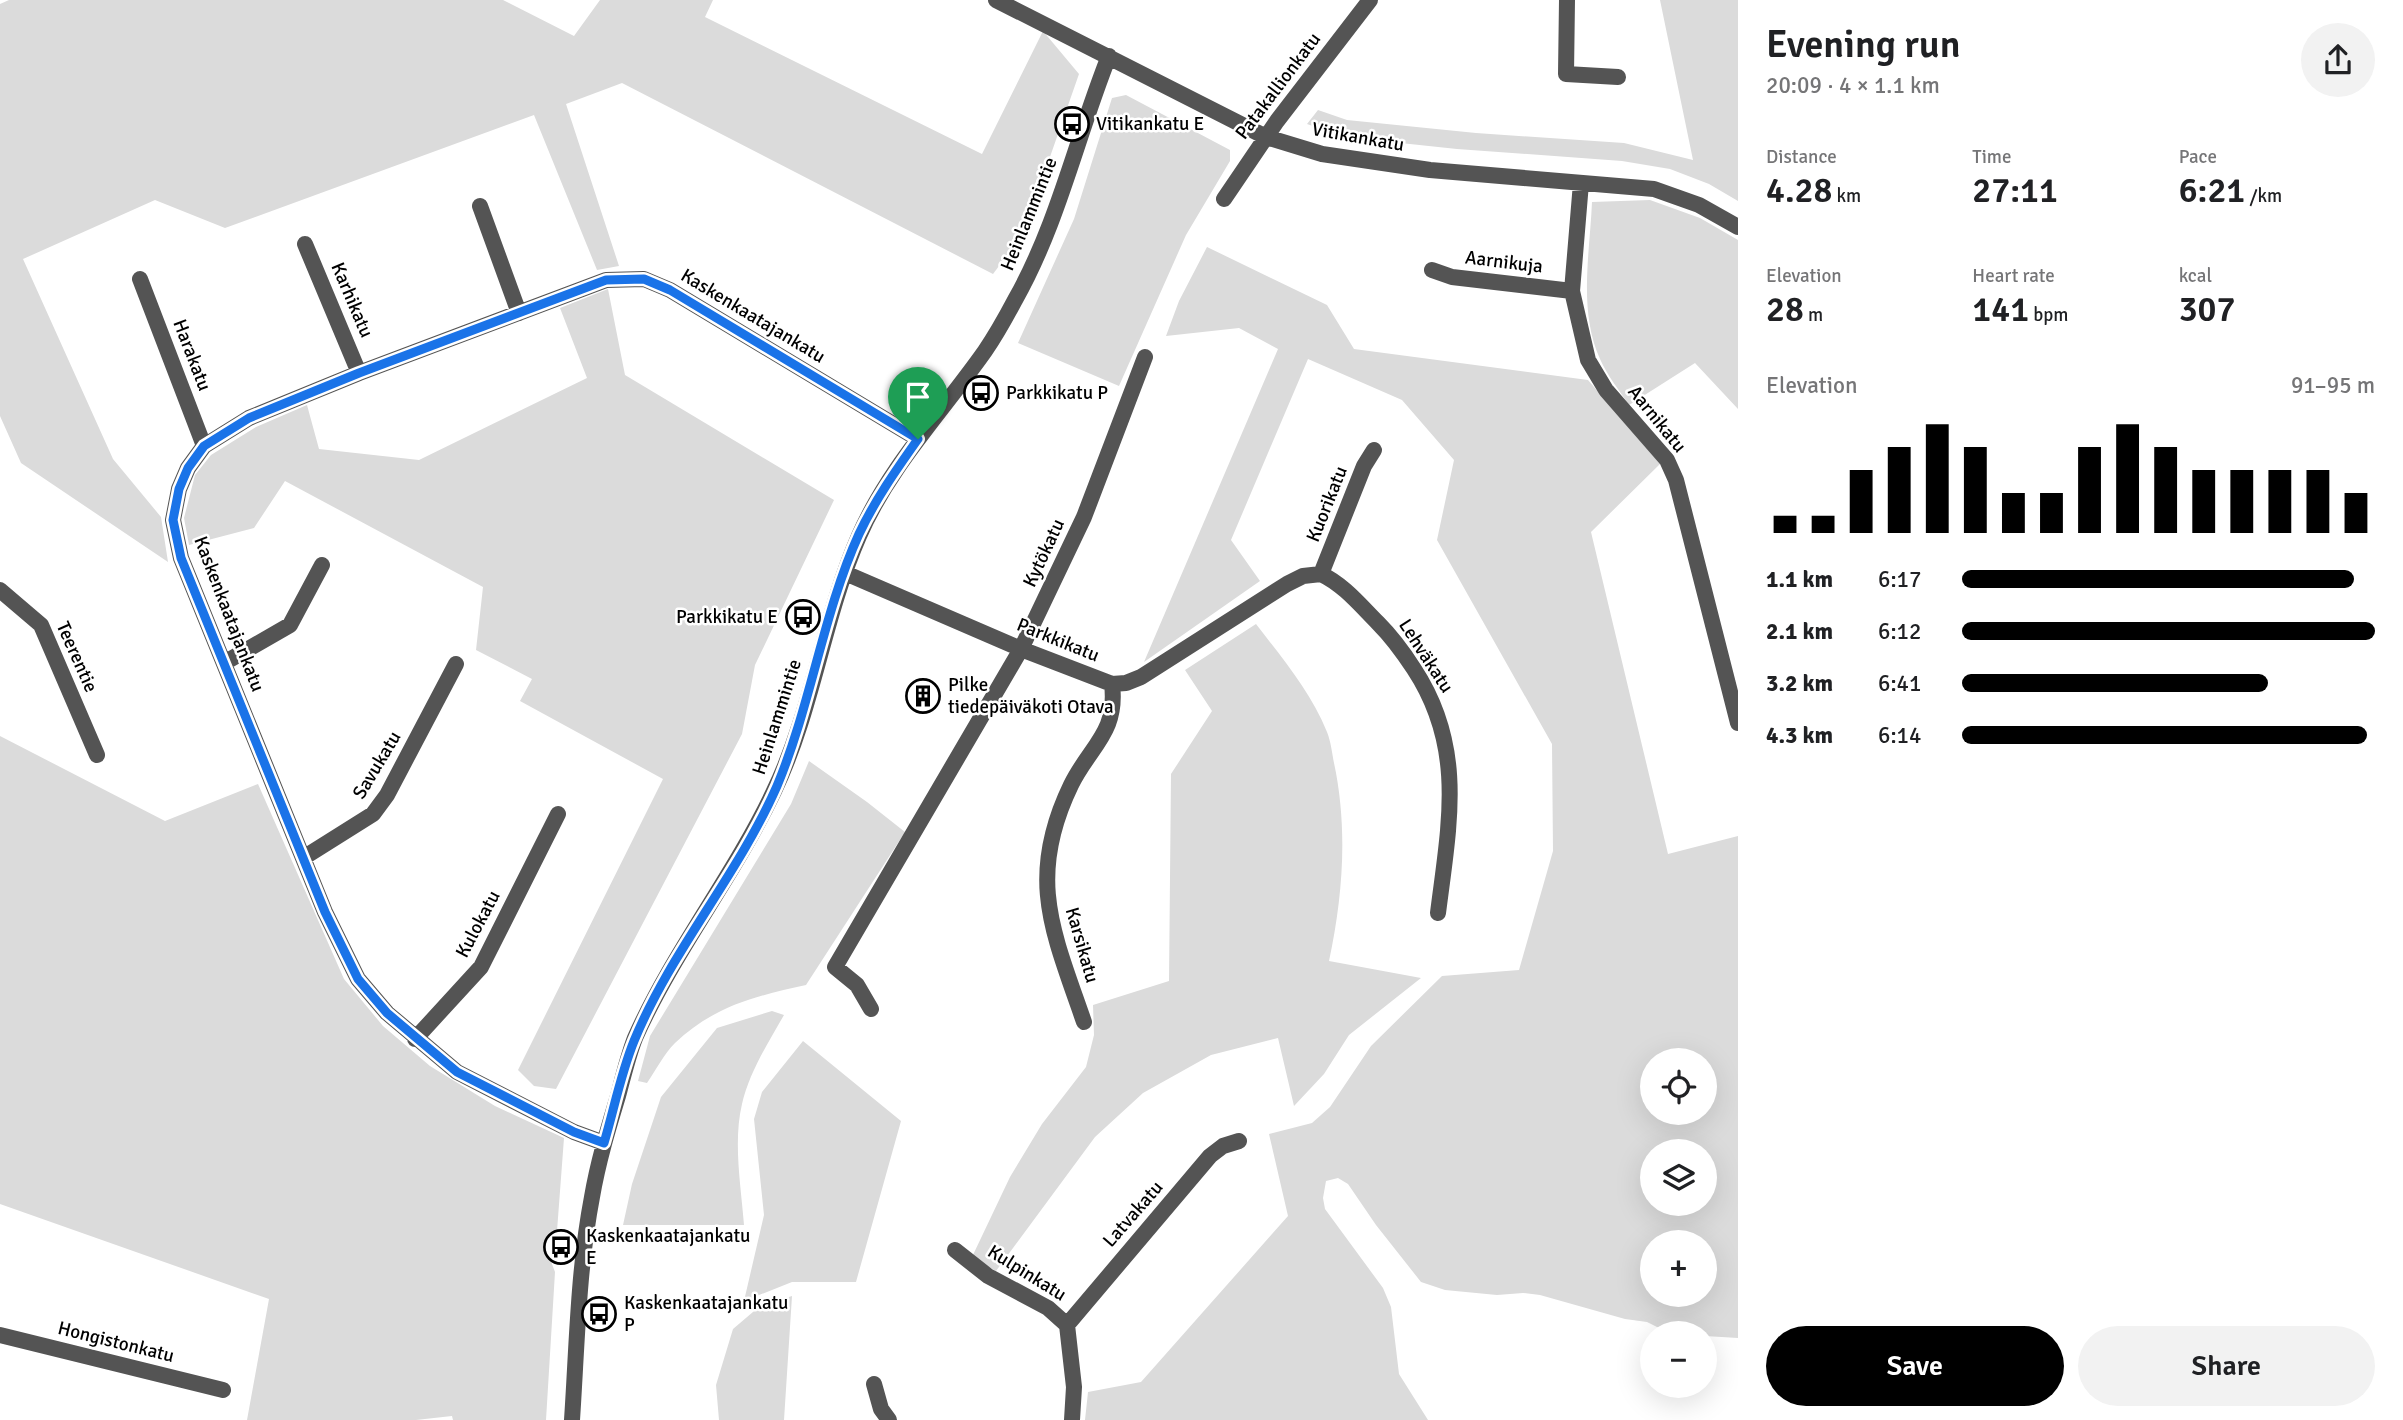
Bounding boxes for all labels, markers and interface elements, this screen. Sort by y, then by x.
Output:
text: Evening run [1766,21,1960,68]
button: share [2301,23,2375,97]
street label: Patakallionkatu [1230,28,1326,144]
text: 20:09 · 4 × 1.1 km [1766,71,1940,100]
bus stop icon: Vitikankatu E [1053,105,1091,143]
place label: Vitikankatu E [1096,112,1204,136]
street label: Vitikankatu [1310,117,1406,157]
text: Distance [1766,145,1837,169]
text: Time [1972,145,2011,169]
text: Pace [2179,145,2217,169]
street label: Heinlammintie [995,154,1063,274]
text: 4.28 [1766,169,1832,212]
text: 27:11 [1972,169,2058,212]
text: 6:21 [2179,169,2245,212]
text: km [1832,184,1861,208]
text: /km [2245,184,2282,208]
street label: Aarnikuja [1464,245,1544,279]
street label: Karhikatu [325,259,379,341]
street label: Kaskenkaatajankatu [676,263,830,369]
text: Elevation [1766,264,1842,288]
text: Heart rate [1972,264,2055,288]
text: kcal [2179,264,2212,288]
text: 28 [1766,288,1804,331]
text: 141 [1972,288,2029,331]
text: 307 [2179,288,2235,331]
text: m [1804,303,1823,327]
text: bpm [2029,303,2068,327]
street label: Harakatu [167,316,217,394]
pin [888,367,948,439]
text: Elevation [1766,371,1858,400]
text: 91–95 m [2291,371,2375,400]
bus stop icon: Parkkikatu P [962,374,1000,412]
icon: arrive [899,378,937,416]
street label: Aarnikatu [1623,380,1691,458]
place label: Parkkikatu P [1006,381,1108,405]
street label: Kuorikatu [1301,463,1353,545]
street label: Kytökatu [1018,515,1070,591]
street label: Kaskenkaatajankatu [188,533,270,695]
text: 1.1 km [1766,565,1833,594]
text: 6:17 [1878,565,1921,594]
bus stop icon: Parkkikatu E [784,598,822,636]
place label: Parkkikatu E [676,605,778,629]
street label: Parkkikatu [1013,613,1103,667]
street label: Lehväkatu [1393,615,1459,697]
text: 2.1 km [1766,617,1833,646]
text: 6:12 [1878,617,1921,646]
street label: Teerentie [51,618,103,696]
street label: Heinlammintie [747,656,807,778]
text: 3.2 km [1766,669,1833,698]
text: 6:41 [1878,669,1921,698]
place label: Pilke tiedepäiväkoti Otava [948,673,1114,719]
building icon: Pilke tiedepäiväkoti Otava [904,677,942,715]
text: 4.3 km [1766,721,1833,750]
text: 6:14 [1878,721,1921,750]
street label: Savukatu [347,727,407,803]
street label: Kulokatu [450,886,506,962]
street label: Karsikatu [1060,904,1104,986]
map controls [1640,1048,1717,1398]
button: locate [1640,1048,1717,1125]
button: layers [1640,1139,1717,1216]
street label: Latvakatu [1098,1176,1168,1252]
place label: Kaskenkaatajankatu E [586,1224,751,1270]
bus stop icon: Kaskenkaatajankatu E [542,1228,580,1266]
button: + [1640,1230,1717,1307]
street label: Kulpinkatu [983,1239,1071,1307]
place label: Kaskenkaatajankatu P [624,1291,789,1337]
bus stop icon: Kaskenkaatajankatu P [580,1295,618,1333]
street label: Hongistonkatu [55,1316,177,1368]
button: − [1640,1321,1717,1398]
button: Save [1766,1326,2064,1406]
button: Share [2078,1326,2375,1406]

